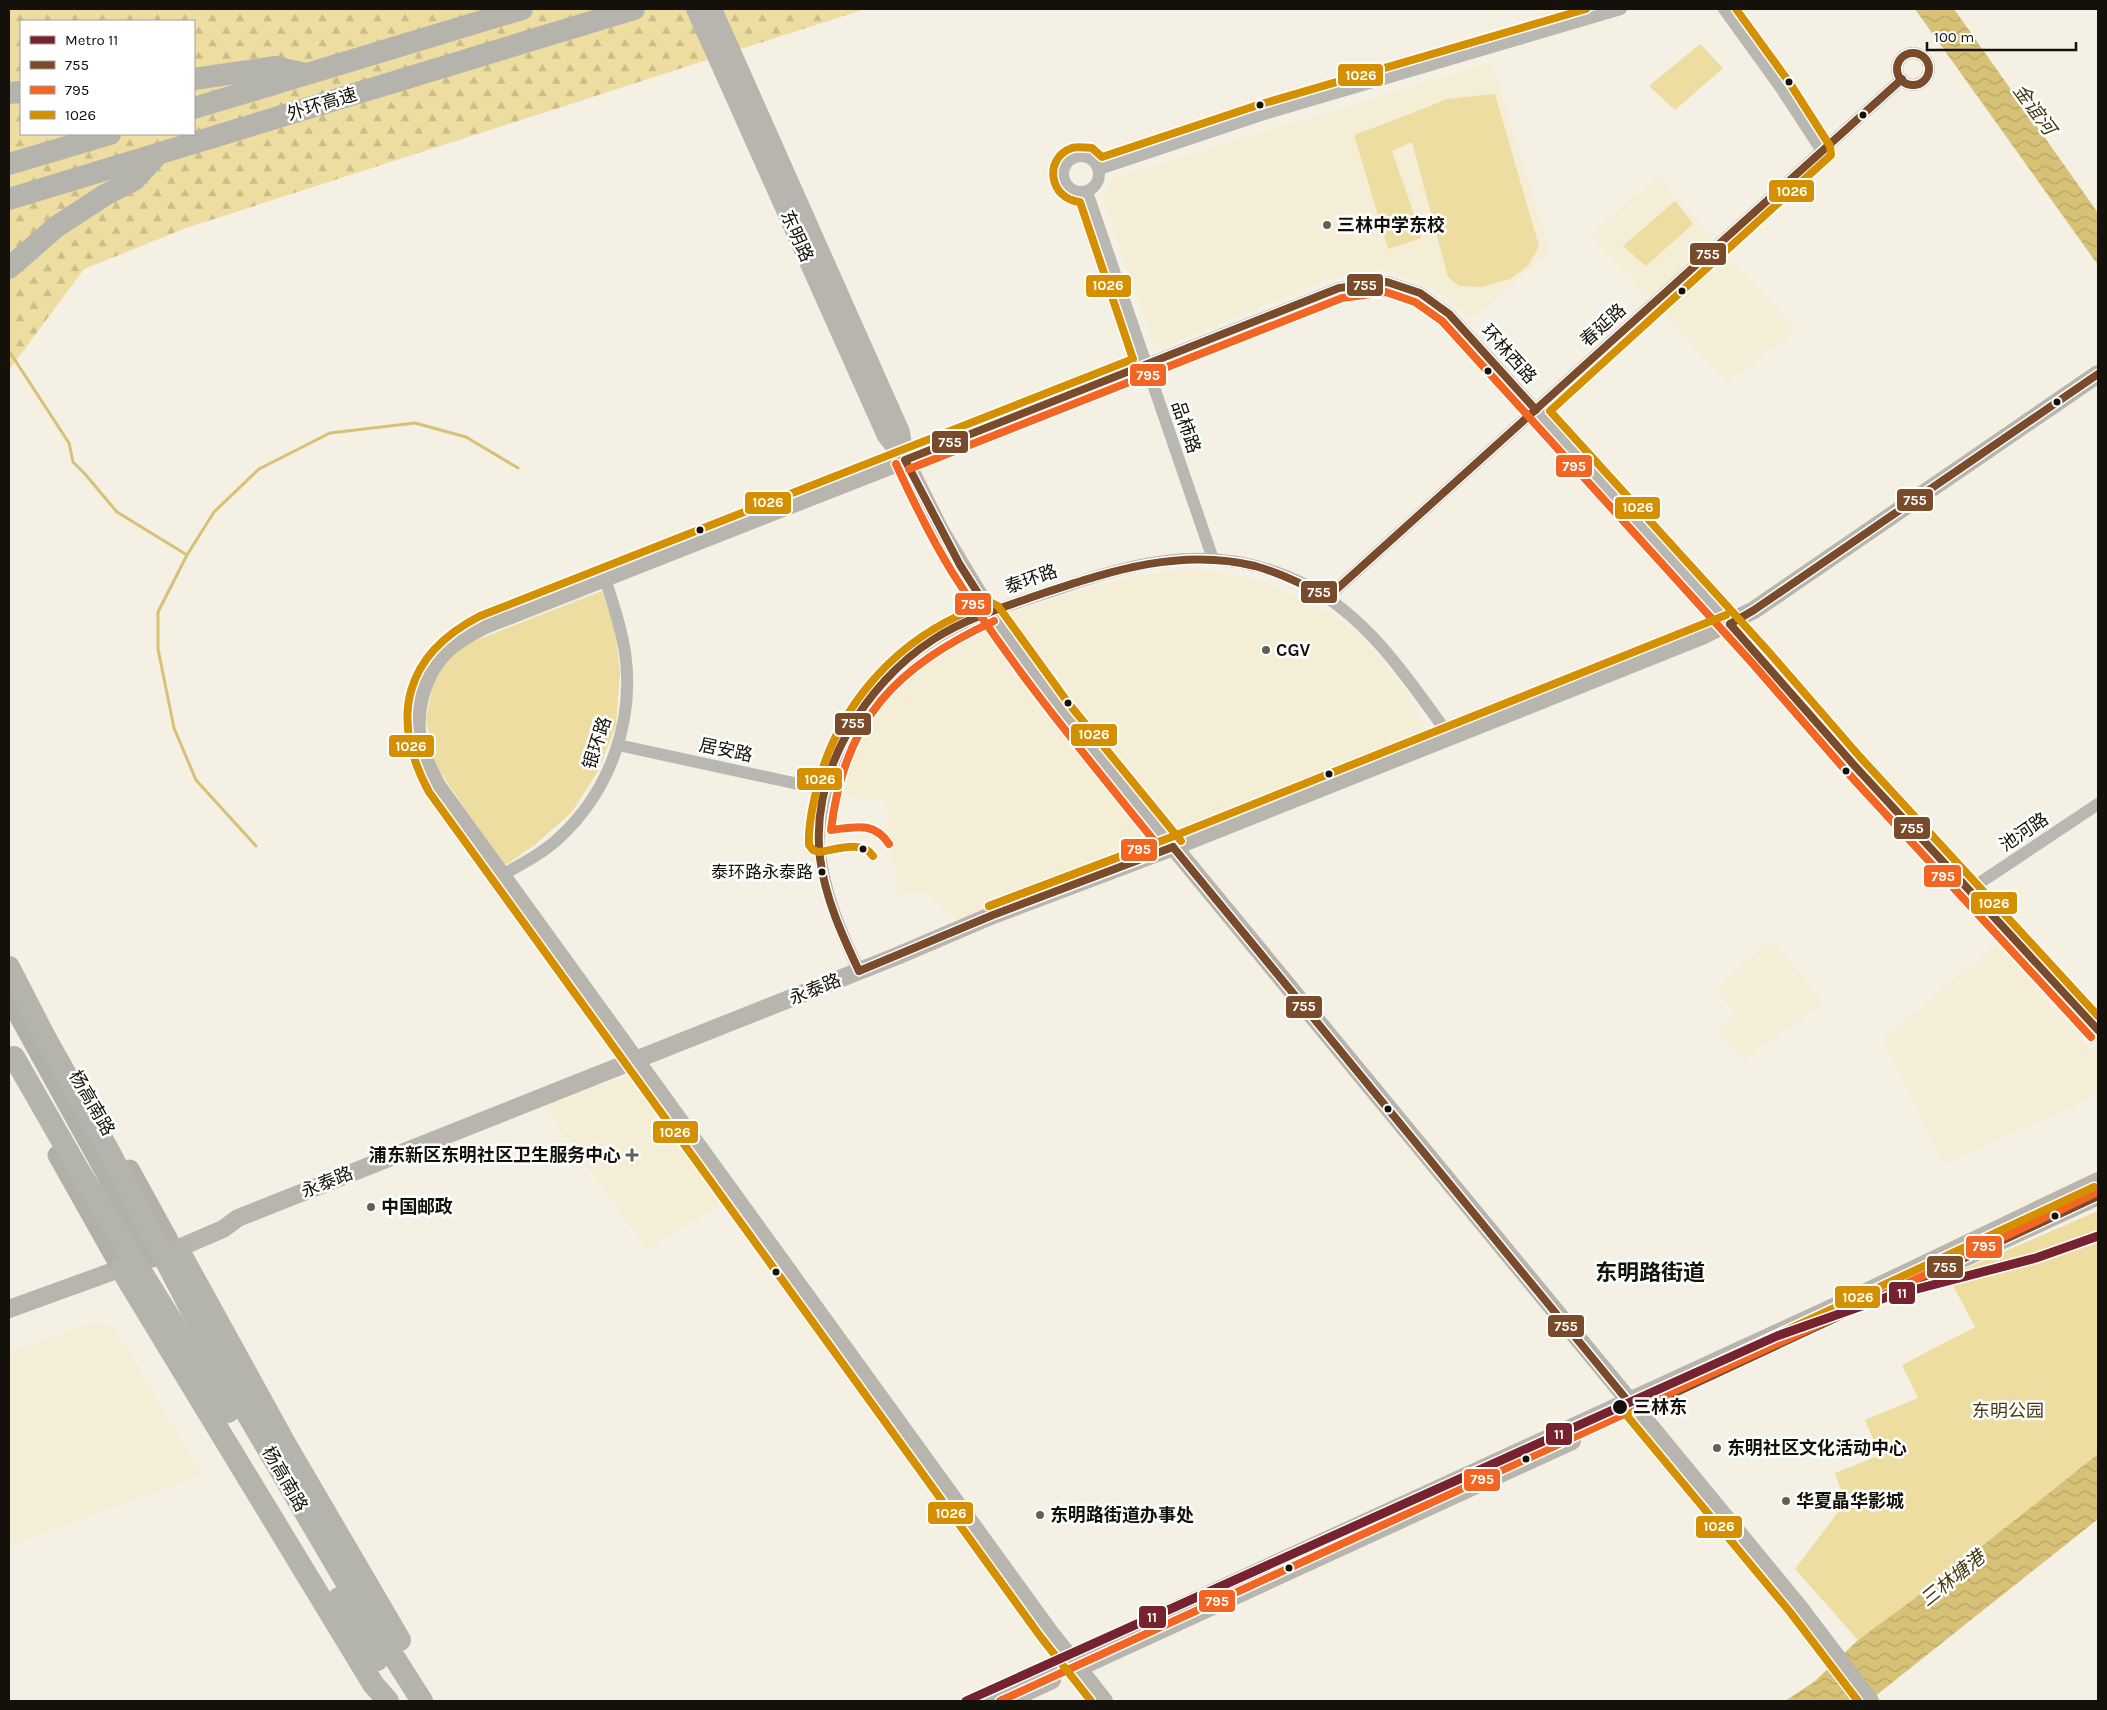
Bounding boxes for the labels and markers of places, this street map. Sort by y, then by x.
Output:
unlabelled marker [1784,77,1794,87]
unlabelled marker [1255,100,1265,110]
unlabelled marker [1858,110,1868,120]
place label: 三林中学东校 [1337,214,1445,236]
marker: 三林中学东校 [1321,219,1333,231]
unlabelled marker [1677,286,1687,296]
unlabelled marker [1483,366,1493,376]
unlabelled marker [2052,397,2062,407]
unlabelled marker [695,525,705,535]
place label: CGV [1276,639,1311,661]
marker: CGV [1260,644,1272,656]
unlabelled marker [1063,698,1073,708]
unlabelled marker [1841,766,1851,776]
unlabelled marker [1324,769,1334,779]
unlabelled marker [858,844,868,854]
place label: 泰环路永泰路 [711,862,813,882]
marker: 泰环路永泰路 [817,867,827,877]
unlabelled marker [1383,1104,1393,1114]
place label: 浦东新区东明社区卫生服务中心 [369,1144,621,1166]
marker: 浦东新区东明社区卫生服务中心 [625,1148,639,1162]
place label: 中国邮政 [381,1196,453,1218]
marker: 中国邮政 [365,1201,377,1213]
unlabelled marker [2050,1211,2060,1221]
unlabelled marker [771,1267,781,1277]
place label: 三林东 [1633,1396,1687,1418]
marker: 三林东 [1611,1398,1629,1416]
place label: 东明社区文化活动中心 [1727,1437,1907,1459]
marker: 东明社区文化活动中心 [1711,1442,1723,1454]
unlabelled marker [1521,1454,1531,1464]
place label: 华夏晶华影城 [1796,1490,1904,1512]
marker: 华夏晶华影城 [1780,1495,1792,1507]
place label: 东明路街道办事处 [1050,1504,1194,1526]
marker: 东明路街道办事处 [1034,1509,1046,1521]
unlabelled marker [1284,1563,1294,1573]

